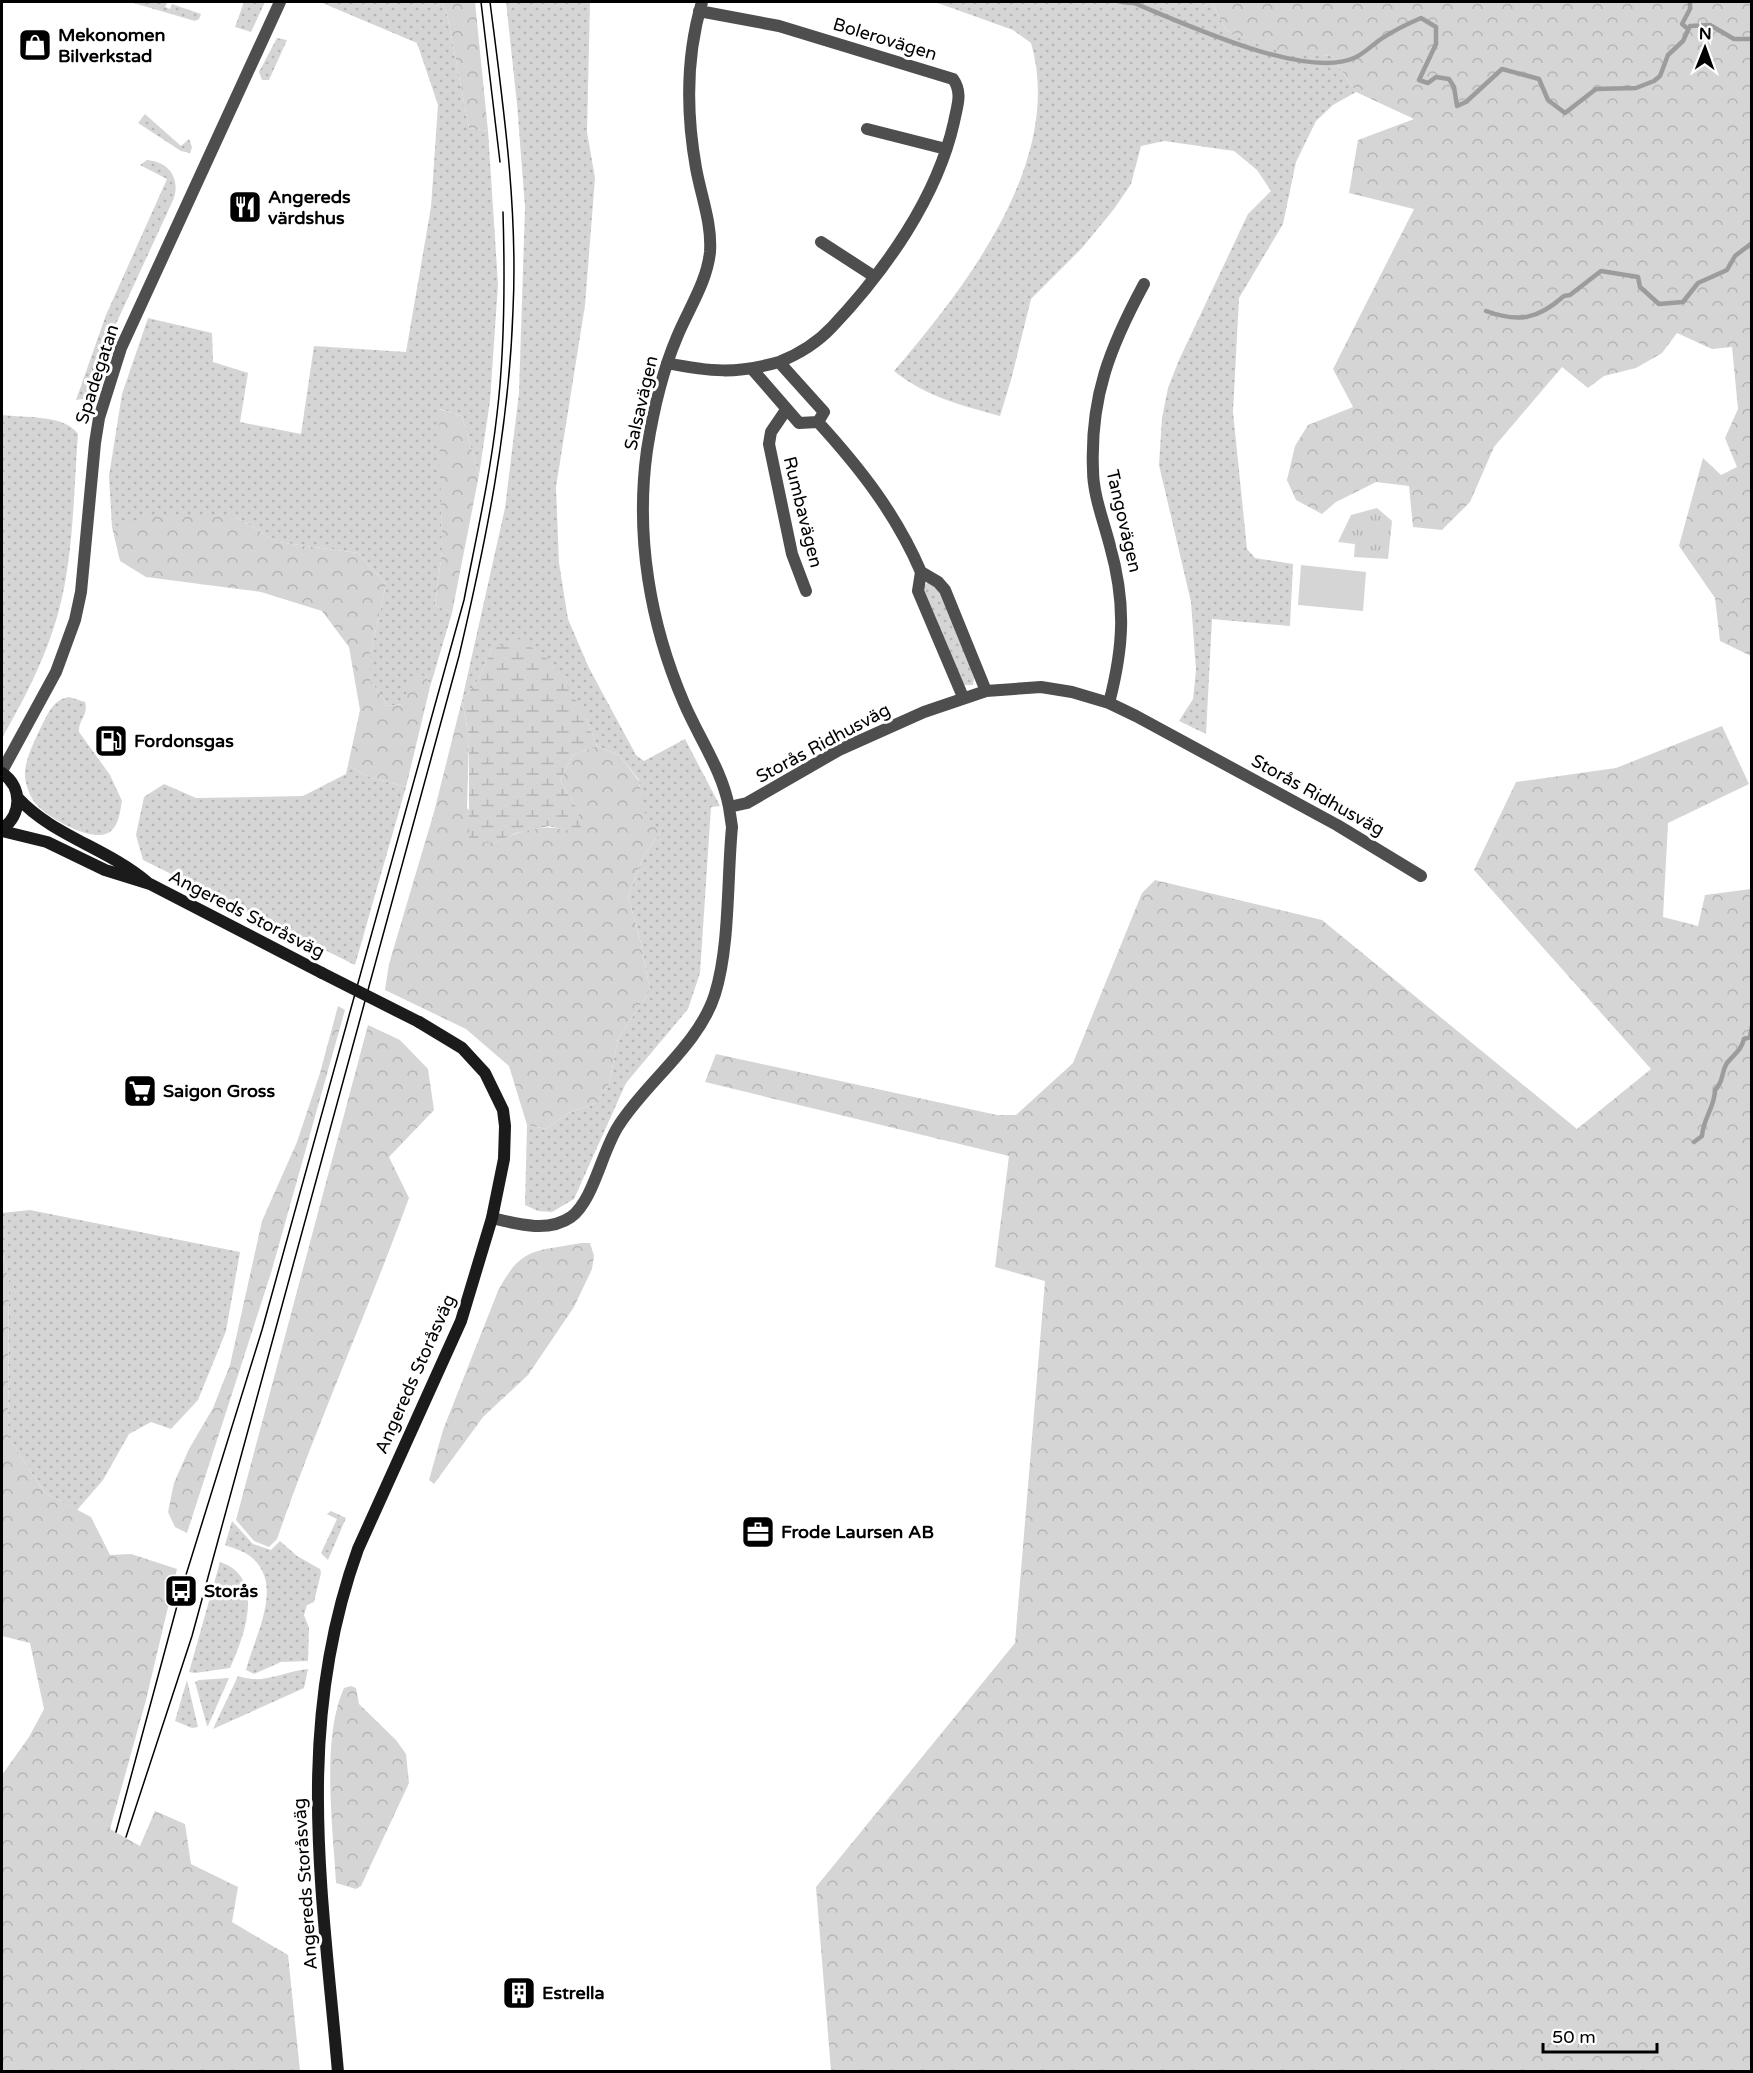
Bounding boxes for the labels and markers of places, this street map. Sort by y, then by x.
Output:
place label: Mekonomen Bilverkstad [58,24,166,67]
shop icon: Mekonomen Bilverkstad [17,27,53,63]
place label: Angereds värdshus [268,186,351,229]
restaurant icon: Angereds värdshus [227,189,263,225]
fuel station icon: Fordonsgas [93,723,129,759]
place label: Fordonsgas [134,730,234,752]
supermarket icon: Saigon Gross [122,1073,158,1109]
place label: Saigon Gross [163,1080,275,1102]
office icon: Frode Laursen AB [740,1514,776,1550]
place label: Frode Laursen AB [781,1521,934,1543]
bus stop icon: Storås [163,1573,199,1609]
place label: Storås [204,1580,258,1602]
building icon: Estrella [501,1975,537,2011]
place label: Estrella [542,1982,605,2004]

